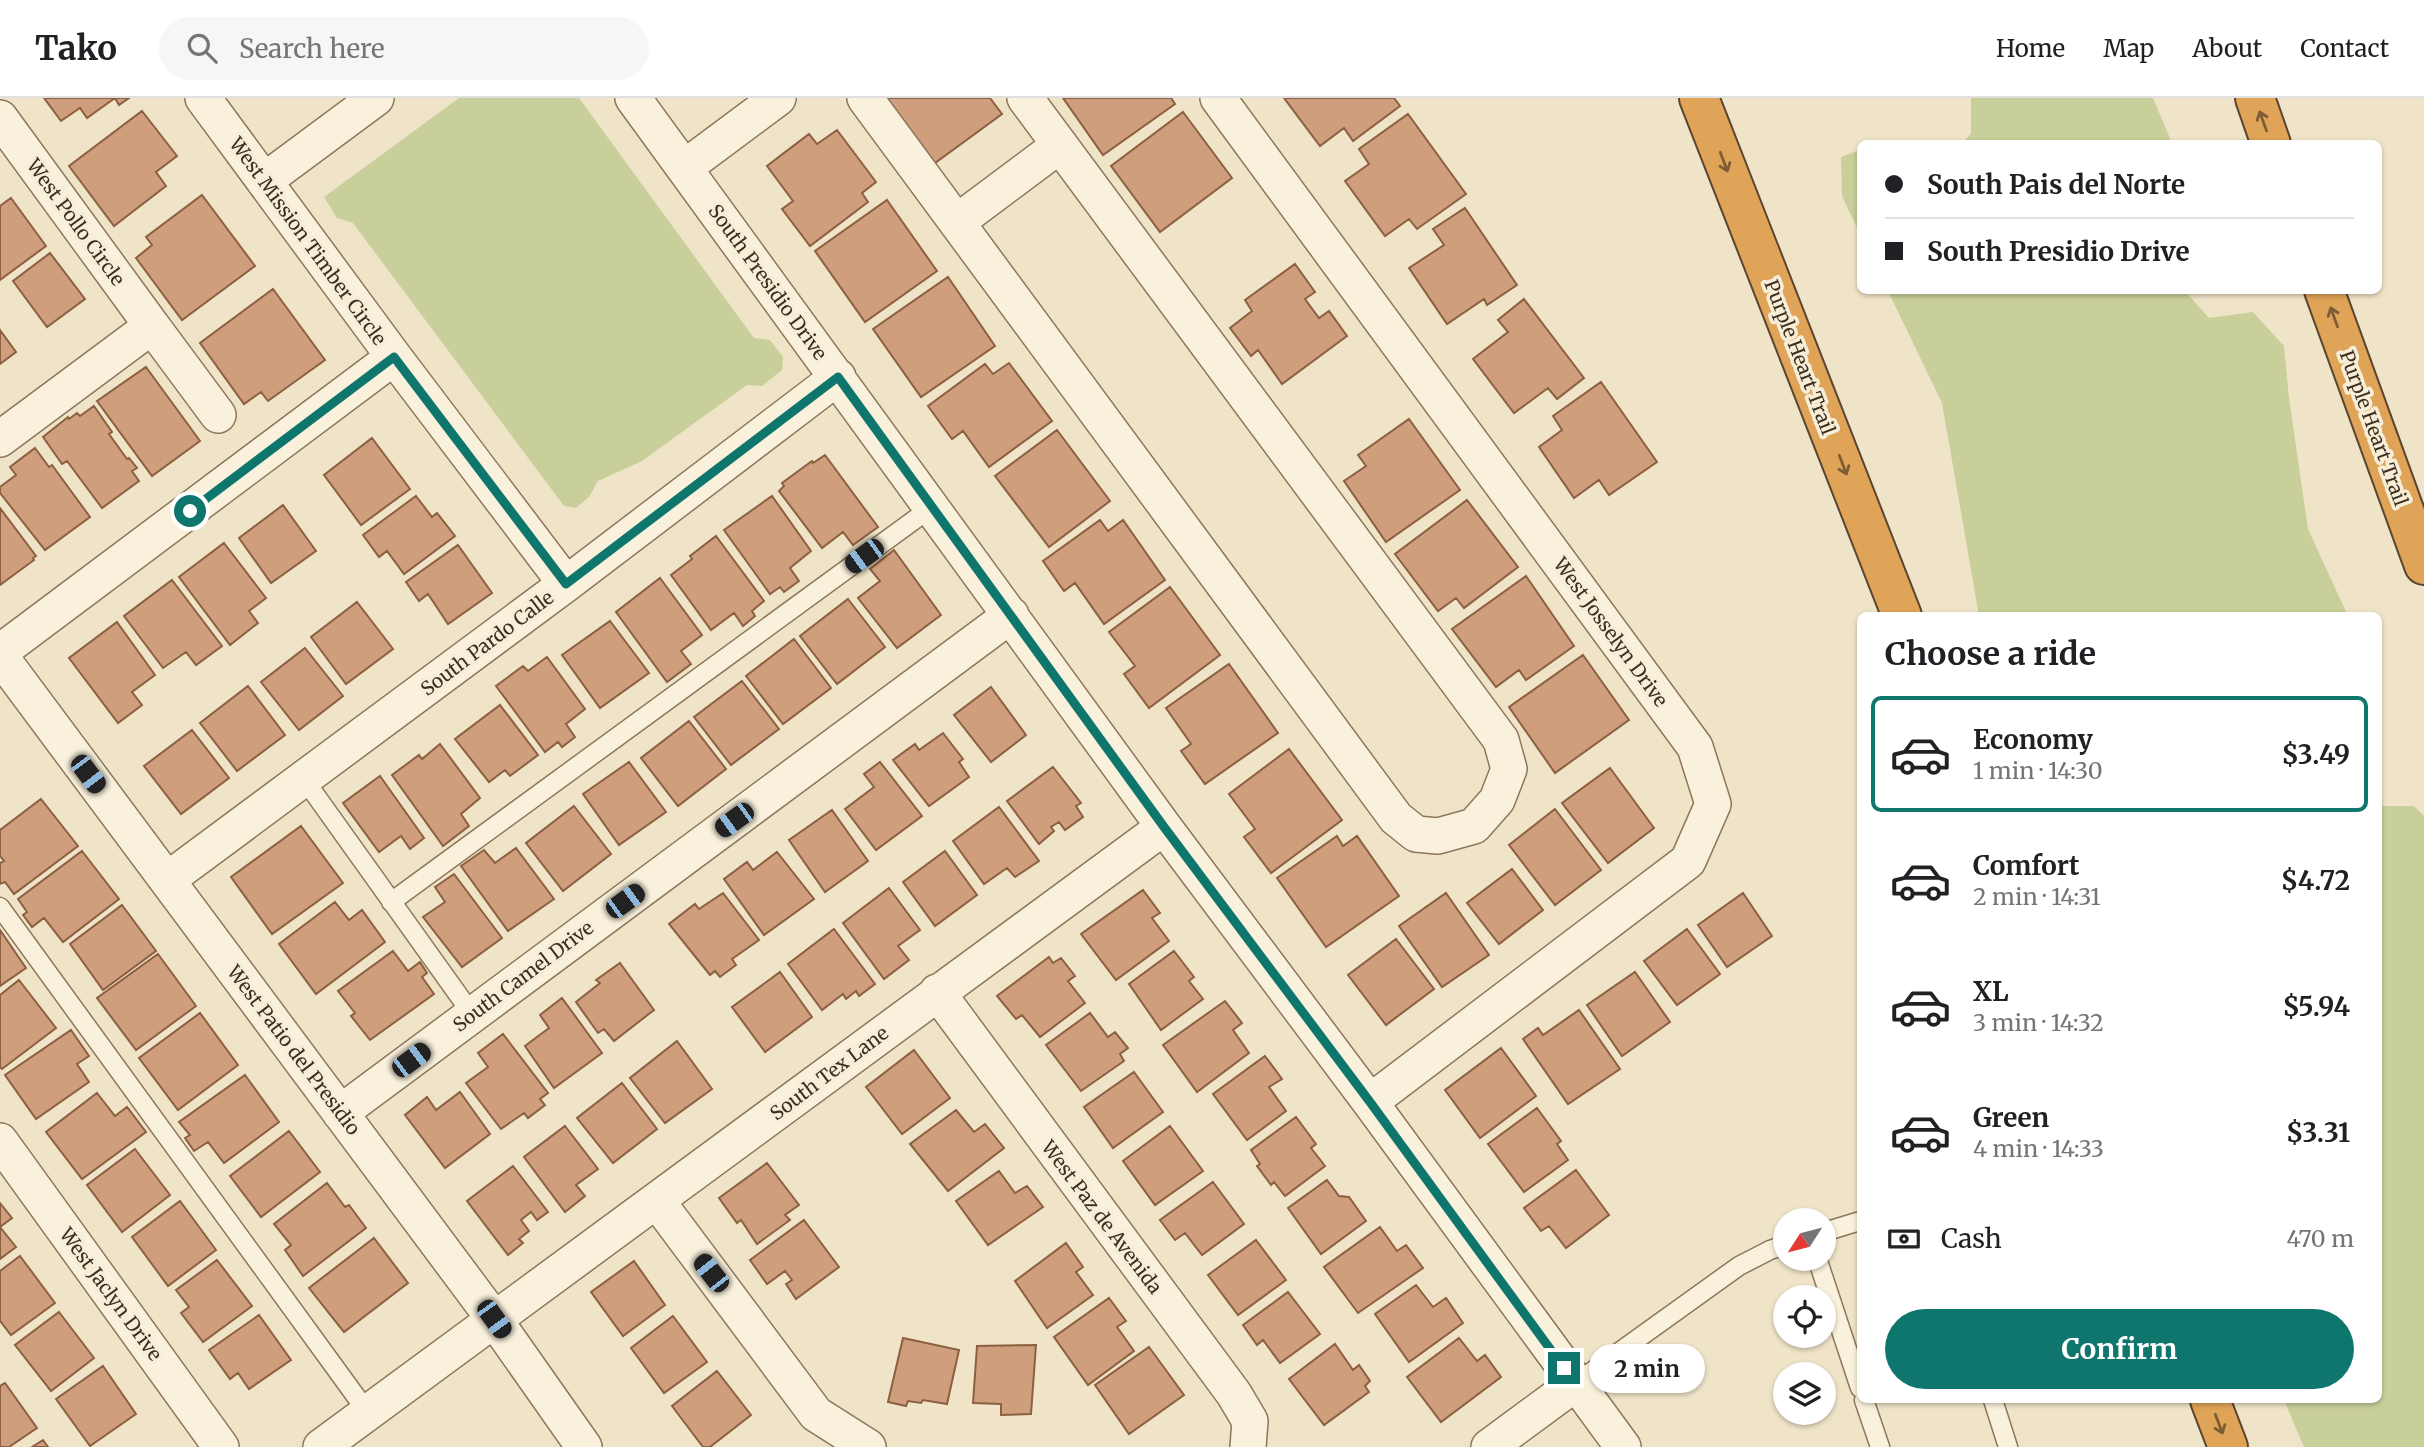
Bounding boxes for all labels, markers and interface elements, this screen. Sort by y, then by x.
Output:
search box [159,17,649,80]
text: Tako [35,28,117,69]
icon: search [183,29,221,67]
text: Search here [239,32,385,65]
text: Home [1996,33,2065,64]
text: Map [2103,33,2154,64]
text: About [2192,33,2262,64]
text: Contact [2300,33,2389,64]
one-way arrow [2256,110,2268,132]
street label: West Mission Timber Circle [224,131,392,350]
one-way arrow [1718,150,1731,172]
street label: West Pollo Circle [21,153,130,290]
text: South Pais del Norte [1927,168,2185,201]
street label: South Presidio Drive [703,199,833,365]
text: South Presidio Drive [1927,235,2190,268]
street label: Purple Heart Trail [1759,276,1841,438]
one-way arrow [2327,306,2339,328]
street label: Purple Heart Trail [2335,347,2413,509]
one-way arrow [1837,453,1850,475]
route start [174,495,206,527]
car [841,535,888,577]
street label: West Josselyn Drive [1548,552,1673,711]
street label: South Pardo Calle [416,585,558,701]
text: Choose a ride [1885,634,2096,674]
icon: car [1889,723,1952,786]
text: Economy [1973,723,2093,756]
text: $3.49 [2281,738,2350,771]
car [67,751,110,797]
text: 1 min · 14:30 [1973,756,2103,785]
car [711,799,758,841]
icon: car [1889,849,1952,912]
text: Comfort [1973,849,2079,882]
text: $4.72 [2281,864,2350,897]
car [602,880,649,922]
text: 2 min · 14:31 [1973,882,2101,911]
street label: South Camel Drive [448,915,598,1037]
street label: West Patio del Presidio [222,959,366,1140]
icon: car [1889,975,1952,1038]
text: XL [1973,975,2009,1008]
text: $5.94 [2283,990,2350,1023]
text: 3 min · 14:32 [1973,1008,2104,1037]
street label: South Tex Lane [765,1021,893,1125]
car [388,1039,435,1081]
icon: car [1889,1101,1952,1164]
text: Green [1973,1101,2049,1134]
text: $3.31 [2286,1116,2350,1149]
text: 4 min · 14:33 [1973,1134,2104,1163]
street label: West Paz de Avenida [1036,1135,1167,1298]
north arrow [1773,1208,1836,1270]
map controls [1773,1208,1836,1425]
icon: cash [1885,1220,1923,1258]
street label: West Jaclyn Drive [54,1222,167,1365]
text: Cash [1941,1222,2002,1255]
text: 470 m [2287,1224,2354,1253]
car [690,1250,733,1296]
button: locate [1773,1285,1836,1348]
car [474,1296,515,1342]
button: Confirm [1885,1309,2354,1389]
callout: 2 min [1588,1344,1704,1392]
route end [1548,1352,1580,1384]
text: 2 min [1614,1354,1680,1383]
button: layers [1773,1362,1836,1425]
one-way arrow [2214,1412,2227,1434]

